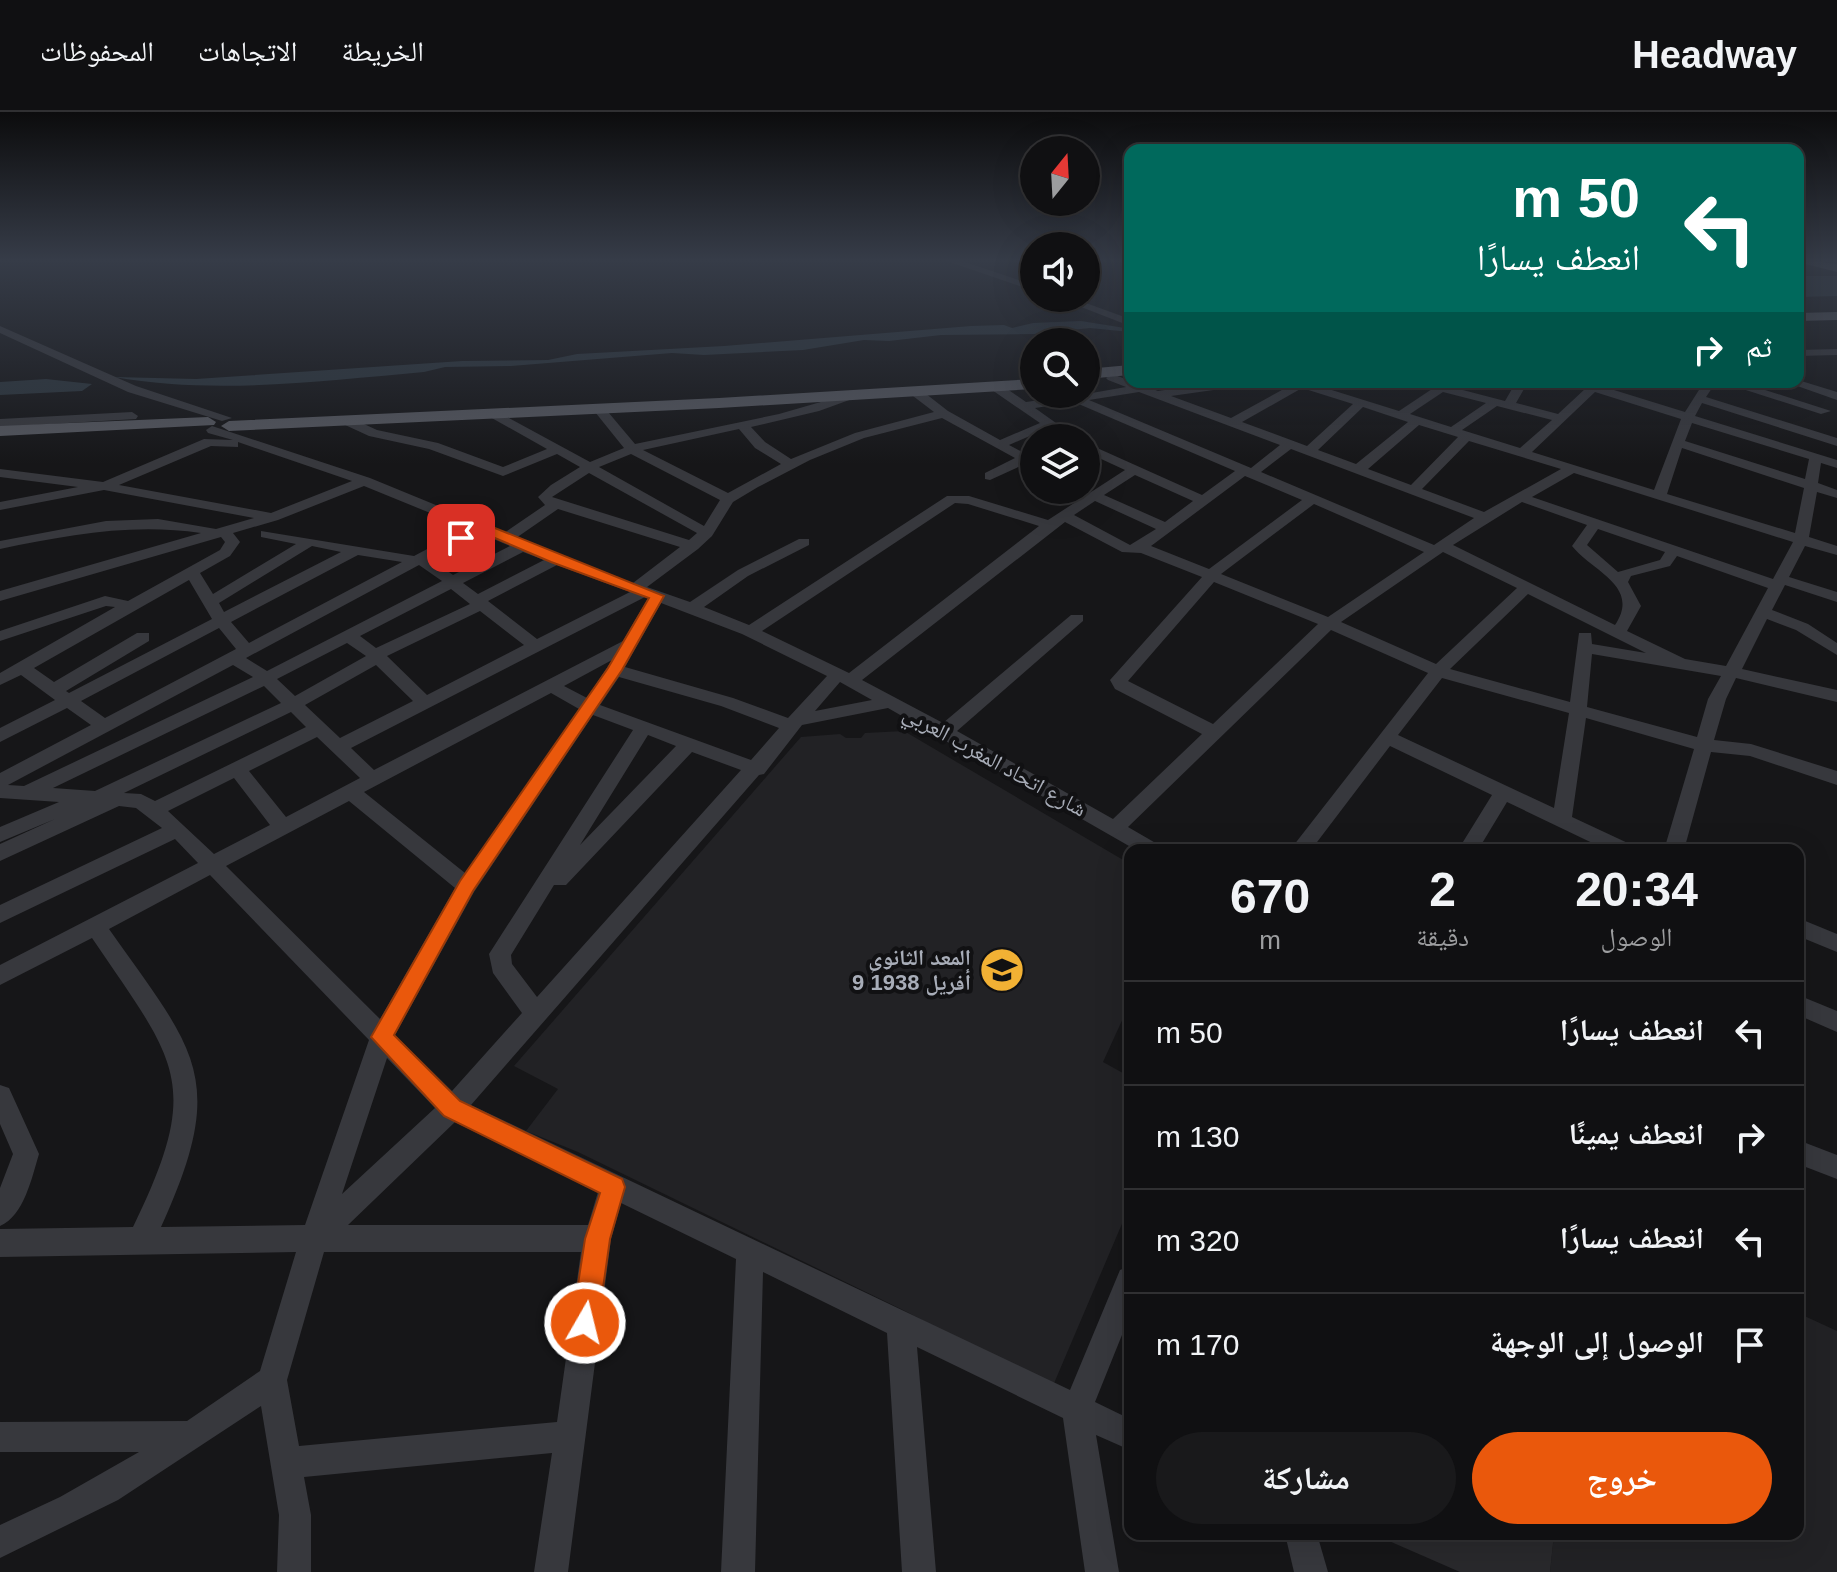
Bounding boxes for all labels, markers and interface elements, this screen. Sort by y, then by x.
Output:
text: Headway [1632,34,1797,76]
text: المحفوظات [40,36,154,67]
text: الاتجاهات [198,36,297,67]
text: الخريطة [341,36,424,67]
north arrow [1020,136,1100,216]
map controls [1020,136,1100,504]
text: 50 m [1512,166,1640,229]
icon: left [1668,176,1772,280]
button: sound [1020,232,1100,312]
text: انعطف يسارًا [1477,237,1640,278]
button: search [1020,328,1100,408]
icon: right [1686,328,1730,372]
text: ثم [1746,330,1772,363]
button: layers [1020,424,1100,504]
pin [427,504,495,572]
icon: arrive [439,516,483,560]
street label: شارع اتحاد المغرب العربي [897,700,1091,826]
text: 2 [1429,863,1456,916]
text: 20:34 [1575,863,1698,916]
text: 670 [1230,870,1310,923]
text: دقيقة [1416,922,1469,952]
text: الوصول [1601,922,1673,952]
text: m [1259,925,1281,955]
place label: المعد الثانوي 9 أفريل 1938 [852,945,971,996]
school or university icon: المعد الثانوي 9 أفريل 1938 [978,946,1026,994]
icon: left [1728,1011,1772,1055]
text: انعطف يسارًا [1560,1013,1704,1046]
text: 50 m [1156,1016,1223,1049]
icon: right [1728,1115,1772,1159]
text: انعطف يمينًا [1568,1117,1704,1150]
text: 130 m [1156,1120,1239,1153]
icon: left [1728,1219,1772,1263]
text: انعطف يسارًا [1560,1221,1704,1254]
text: 320 m [1156,1224,1239,1257]
position arrow [543,1281,627,1365]
icon: arrive [1728,1323,1772,1367]
text: الوصول إلى الوجهة [1490,1325,1704,1358]
text: 170 m [1156,1328,1239,1361]
button: مشاركة [1156,1432,1456,1524]
button: خروج [1472,1432,1772,1524]

